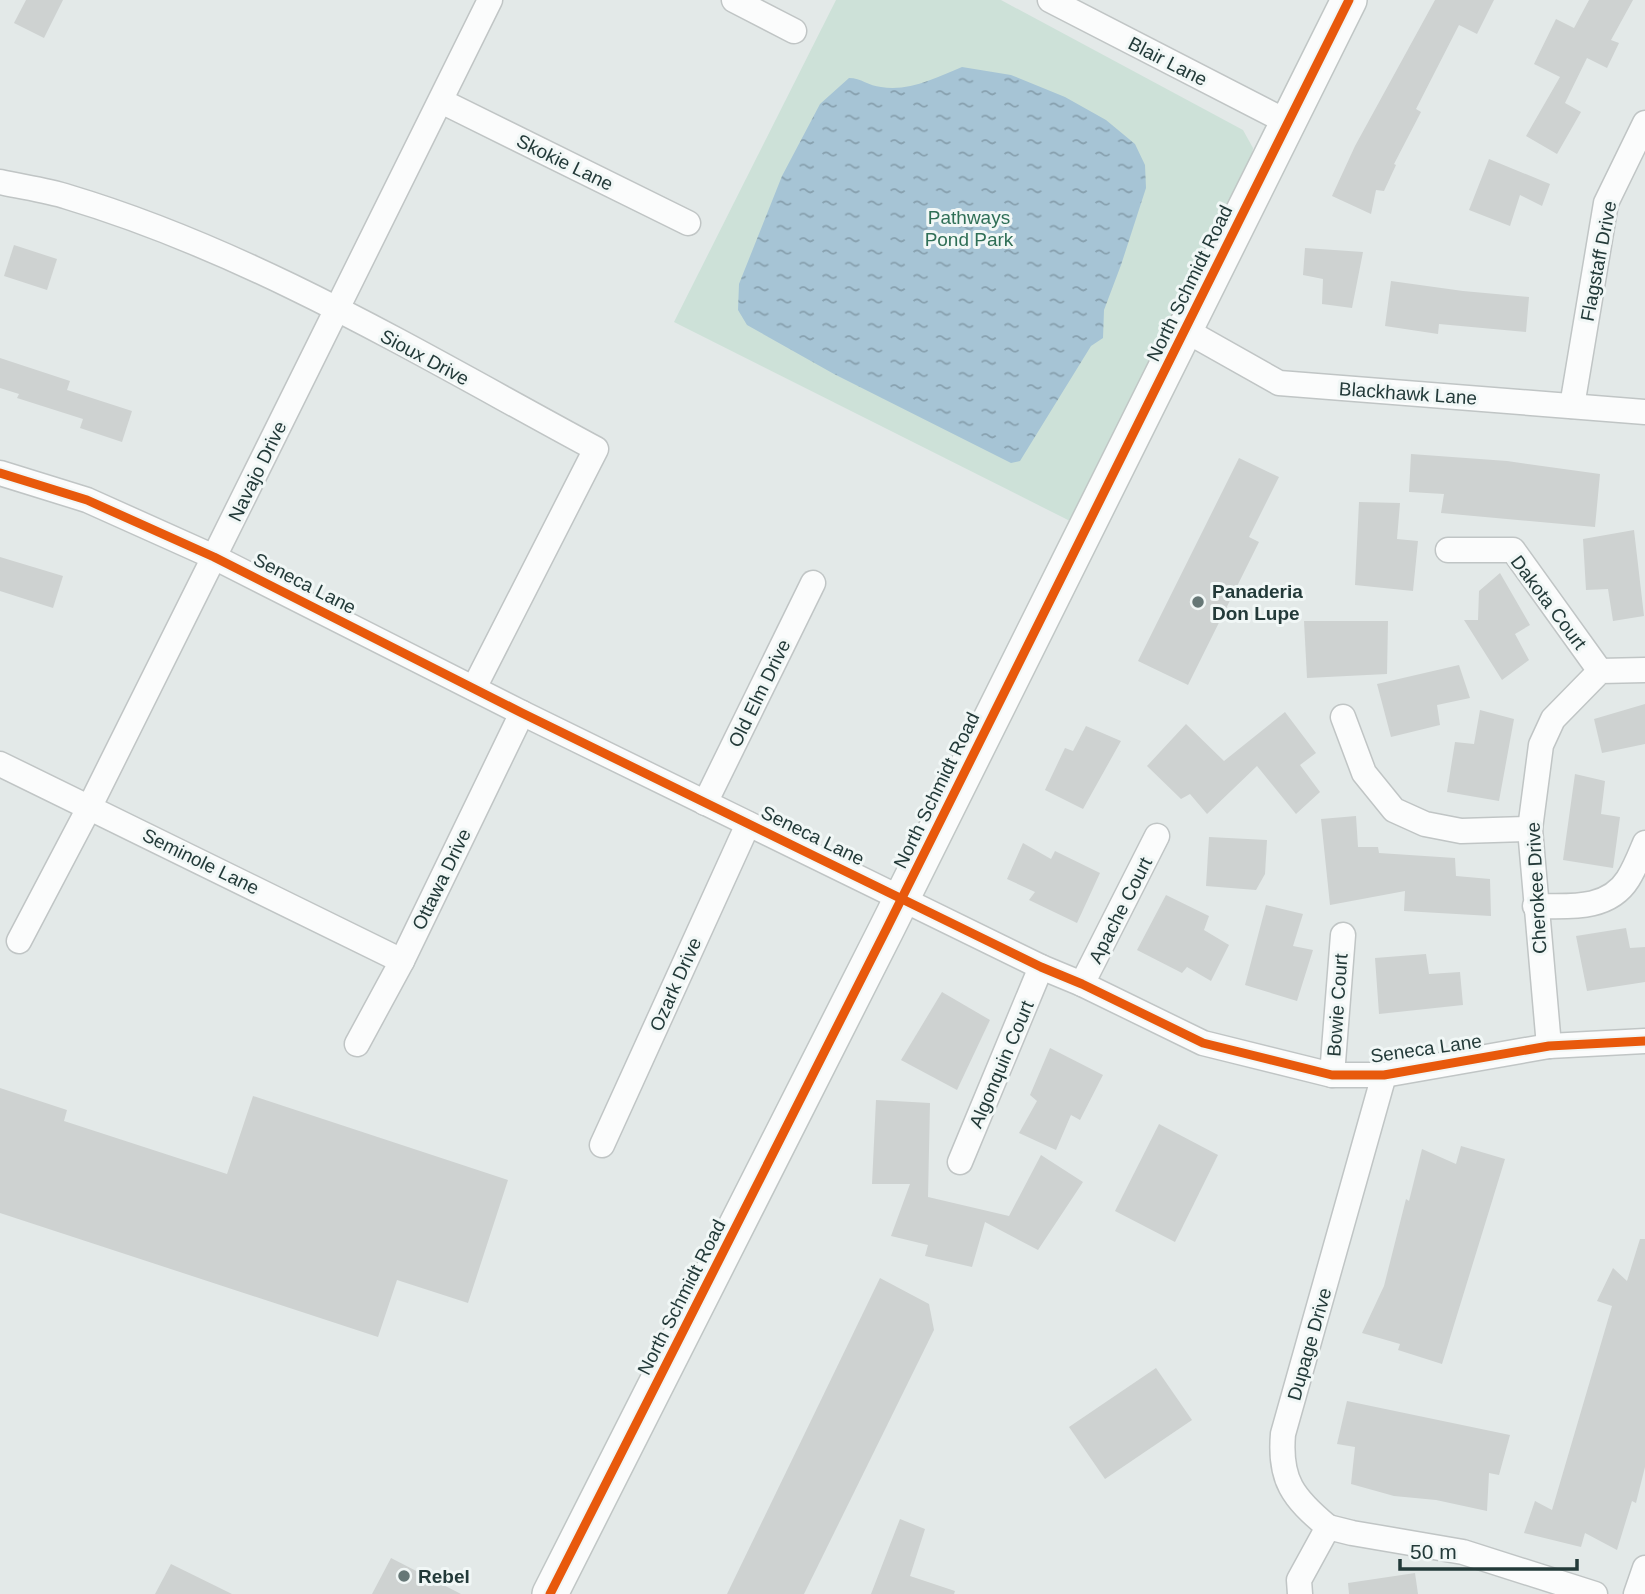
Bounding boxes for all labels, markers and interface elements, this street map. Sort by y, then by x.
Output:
street label: Blair Lane [1125,33,1211,90]
street label: Skokie Lane [513,130,616,195]
street label: Flagstaff Drive [1577,199,1620,323]
street label: North Schmidt Road [1143,202,1236,365]
park label: Pathways Pond Park [925,207,1014,250]
street label: Sioux Drive [377,325,473,390]
street label: Blackhawk Lane [1338,378,1478,409]
street label: Navajo Drive [224,418,291,525]
street label: Seneca Lane [250,549,359,618]
street label: Dakota Court [1507,551,1591,654]
place label: Panaderia Don Lupe [1212,581,1303,624]
marker: Panaderia Don Lupe [1190,594,1206,610]
street label: Old Elm Drive [724,636,795,750]
street label: North Schmidt Road [890,709,983,872]
street label: Seneca Lane [758,801,868,869]
street label: Cherokee Drive [1523,822,1550,954]
street label: Seminole Lane [139,824,262,899]
street label: Ottawa Drive [408,825,475,933]
street label: Apache Court [1085,853,1156,967]
street label: Ozark Drive [645,934,705,1034]
street label: Bowie Court [1323,952,1352,1057]
street label: Algonquin Court [965,997,1038,1131]
street label: Seneca Lane [1369,1030,1483,1067]
street label: North Schmidt Road [633,1216,730,1378]
street label: Dupage Drive [1283,1285,1336,1403]
scale bar [1400,1528,1577,1572]
text: 50 m [1410,1540,1457,1563]
place label: Rebel [418,1566,470,1587]
marker: Rebel [396,1568,412,1584]

